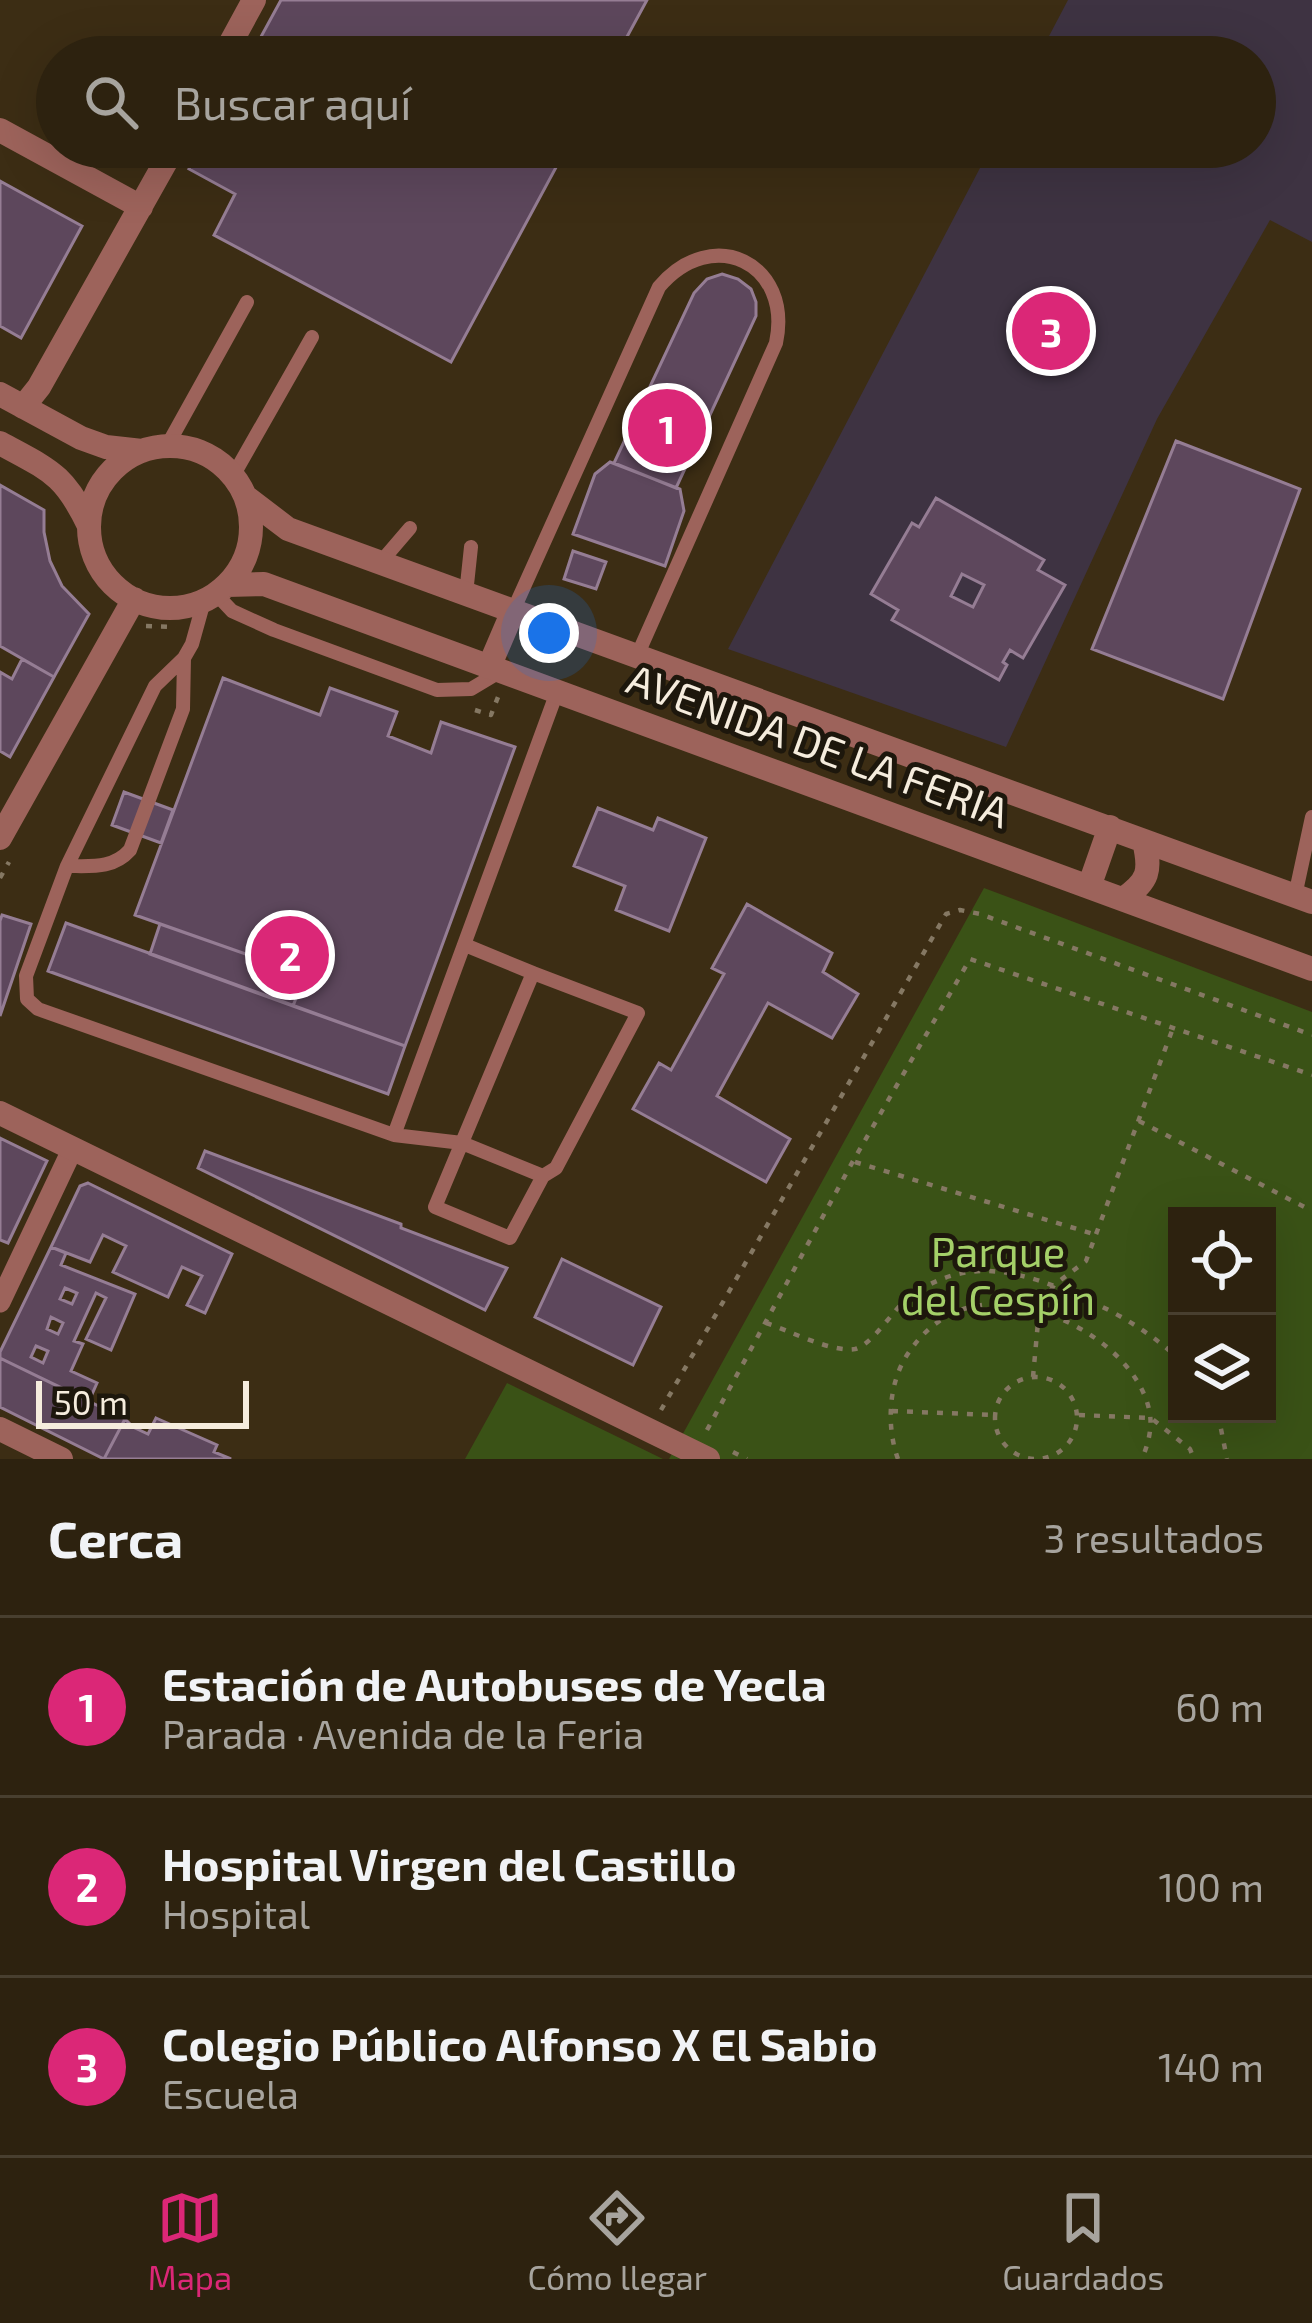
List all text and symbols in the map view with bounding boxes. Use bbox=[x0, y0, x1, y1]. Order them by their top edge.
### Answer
search box bbox=[36, 36, 1276, 168]
icon: search bbox=[78, 69, 144, 135]
text: Buscar aquí bbox=[174, 75, 411, 129]
pin: 3 bbox=[1012, 286, 1090, 376]
pin: 1 bbox=[628, 383, 706, 473]
your location bbox=[519, 603, 579, 663]
street label: AVENIDA DE LA FERIA bbox=[621, 652, 1016, 836]
pin: 2 bbox=[251, 910, 329, 1000]
map controls bbox=[1168, 1207, 1276, 1423]
button: locate bbox=[1168, 1207, 1276, 1315]
park label: Parque del Cespín bbox=[901, 1225, 1095, 1323]
button: layers bbox=[1168, 1315, 1276, 1423]
scale bar bbox=[36, 1375, 249, 1428]
text: 50 m bbox=[54, 1382, 128, 1422]
text: Cerca bbox=[48, 1507, 183, 1568]
text: 3 resultados bbox=[1044, 1514, 1264, 1561]
text: Estación de Autobuses de Yecla bbox=[162, 1656, 827, 1710]
text: 1 bbox=[79, 1683, 95, 1730]
text: 60 m bbox=[1175, 1683, 1264, 1730]
text: Parada · Avenida de la Feria bbox=[162, 1710, 644, 1757]
text: Hospital Virgen del Castillo bbox=[162, 1836, 737, 1890]
text: 2 bbox=[76, 1863, 98, 1910]
text: 100 m bbox=[1159, 1863, 1264, 1910]
text: Hospital bbox=[162, 1890, 310, 1937]
text: Colegio Público Alfonso X El Sabio bbox=[162, 2016, 877, 2070]
text: 3 bbox=[76, 2043, 98, 2090]
text: 140 m bbox=[1158, 2043, 1264, 2090]
text: Escuela bbox=[162, 2070, 299, 2117]
tab: Mapa bbox=[148, 2185, 232, 2297]
tab: Cómo llegar bbox=[527, 2185, 707, 2297]
tab: Guardados bbox=[1002, 2185, 1164, 2297]

